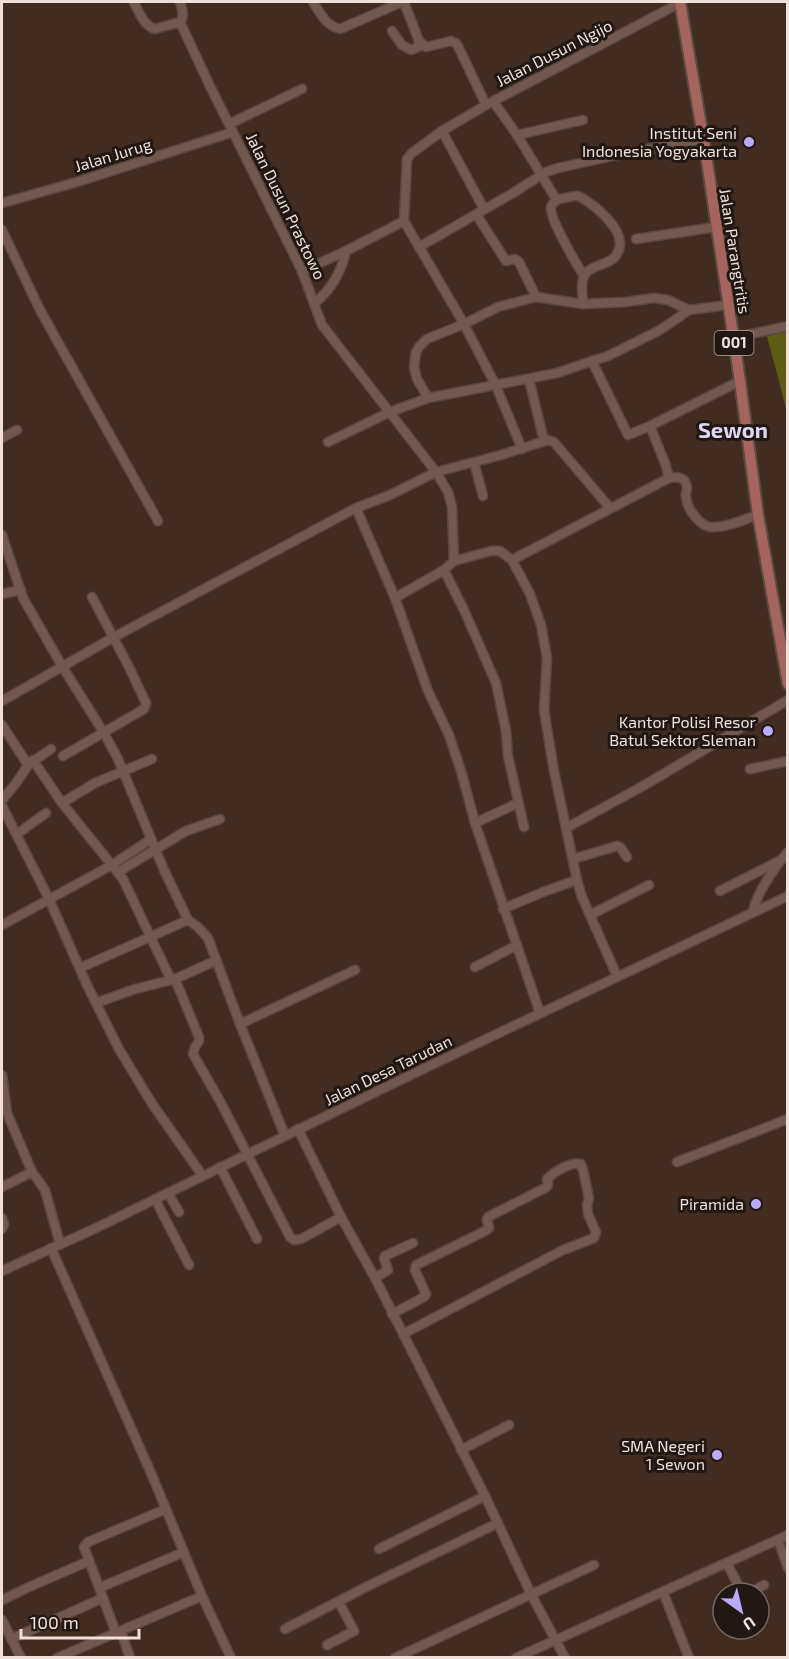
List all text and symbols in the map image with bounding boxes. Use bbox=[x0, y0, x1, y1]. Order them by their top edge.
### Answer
street label: Jalan Dusun Ngijo bbox=[493, 15, 615, 91]
place label: Institut Seni Indonesia Yogyakarta bbox=[582, 123, 737, 160]
street label: Jalan Dusun Prastowo bbox=[243, 129, 330, 282]
street label: Jalan Jurug bbox=[72, 134, 154, 175]
marker: Institut Seni Indonesia Yogyakarta bbox=[742, 135, 756, 149]
street label: Jalan Parangtritis bbox=[716, 187, 755, 315]
road number: 001 bbox=[714, 331, 754, 355]
district label: Sewon bbox=[698, 416, 768, 442]
place label: Kantor Polisi Resor Batul Sektor Sleman bbox=[609, 712, 757, 749]
marker: Kantor Polisi Resor Batul Sektor Sleman bbox=[761, 724, 775, 738]
street label: Jalan Desa Tarudan bbox=[321, 1030, 455, 1109]
place label: Piramida bbox=[679, 1194, 744, 1213]
marker: Piramida bbox=[749, 1197, 763, 1211]
place label: SMA Negeri 1 Sewon bbox=[621, 1436, 705, 1473]
marker: SMA Negeri 1 Sewon bbox=[710, 1448, 724, 1462]
north arrow bbox=[711, 1581, 771, 1641]
scale bar bbox=[21, 1602, 140, 1640]
text: 100 m bbox=[30, 1611, 79, 1633]
text: U bbox=[740, 1613, 760, 1635]

